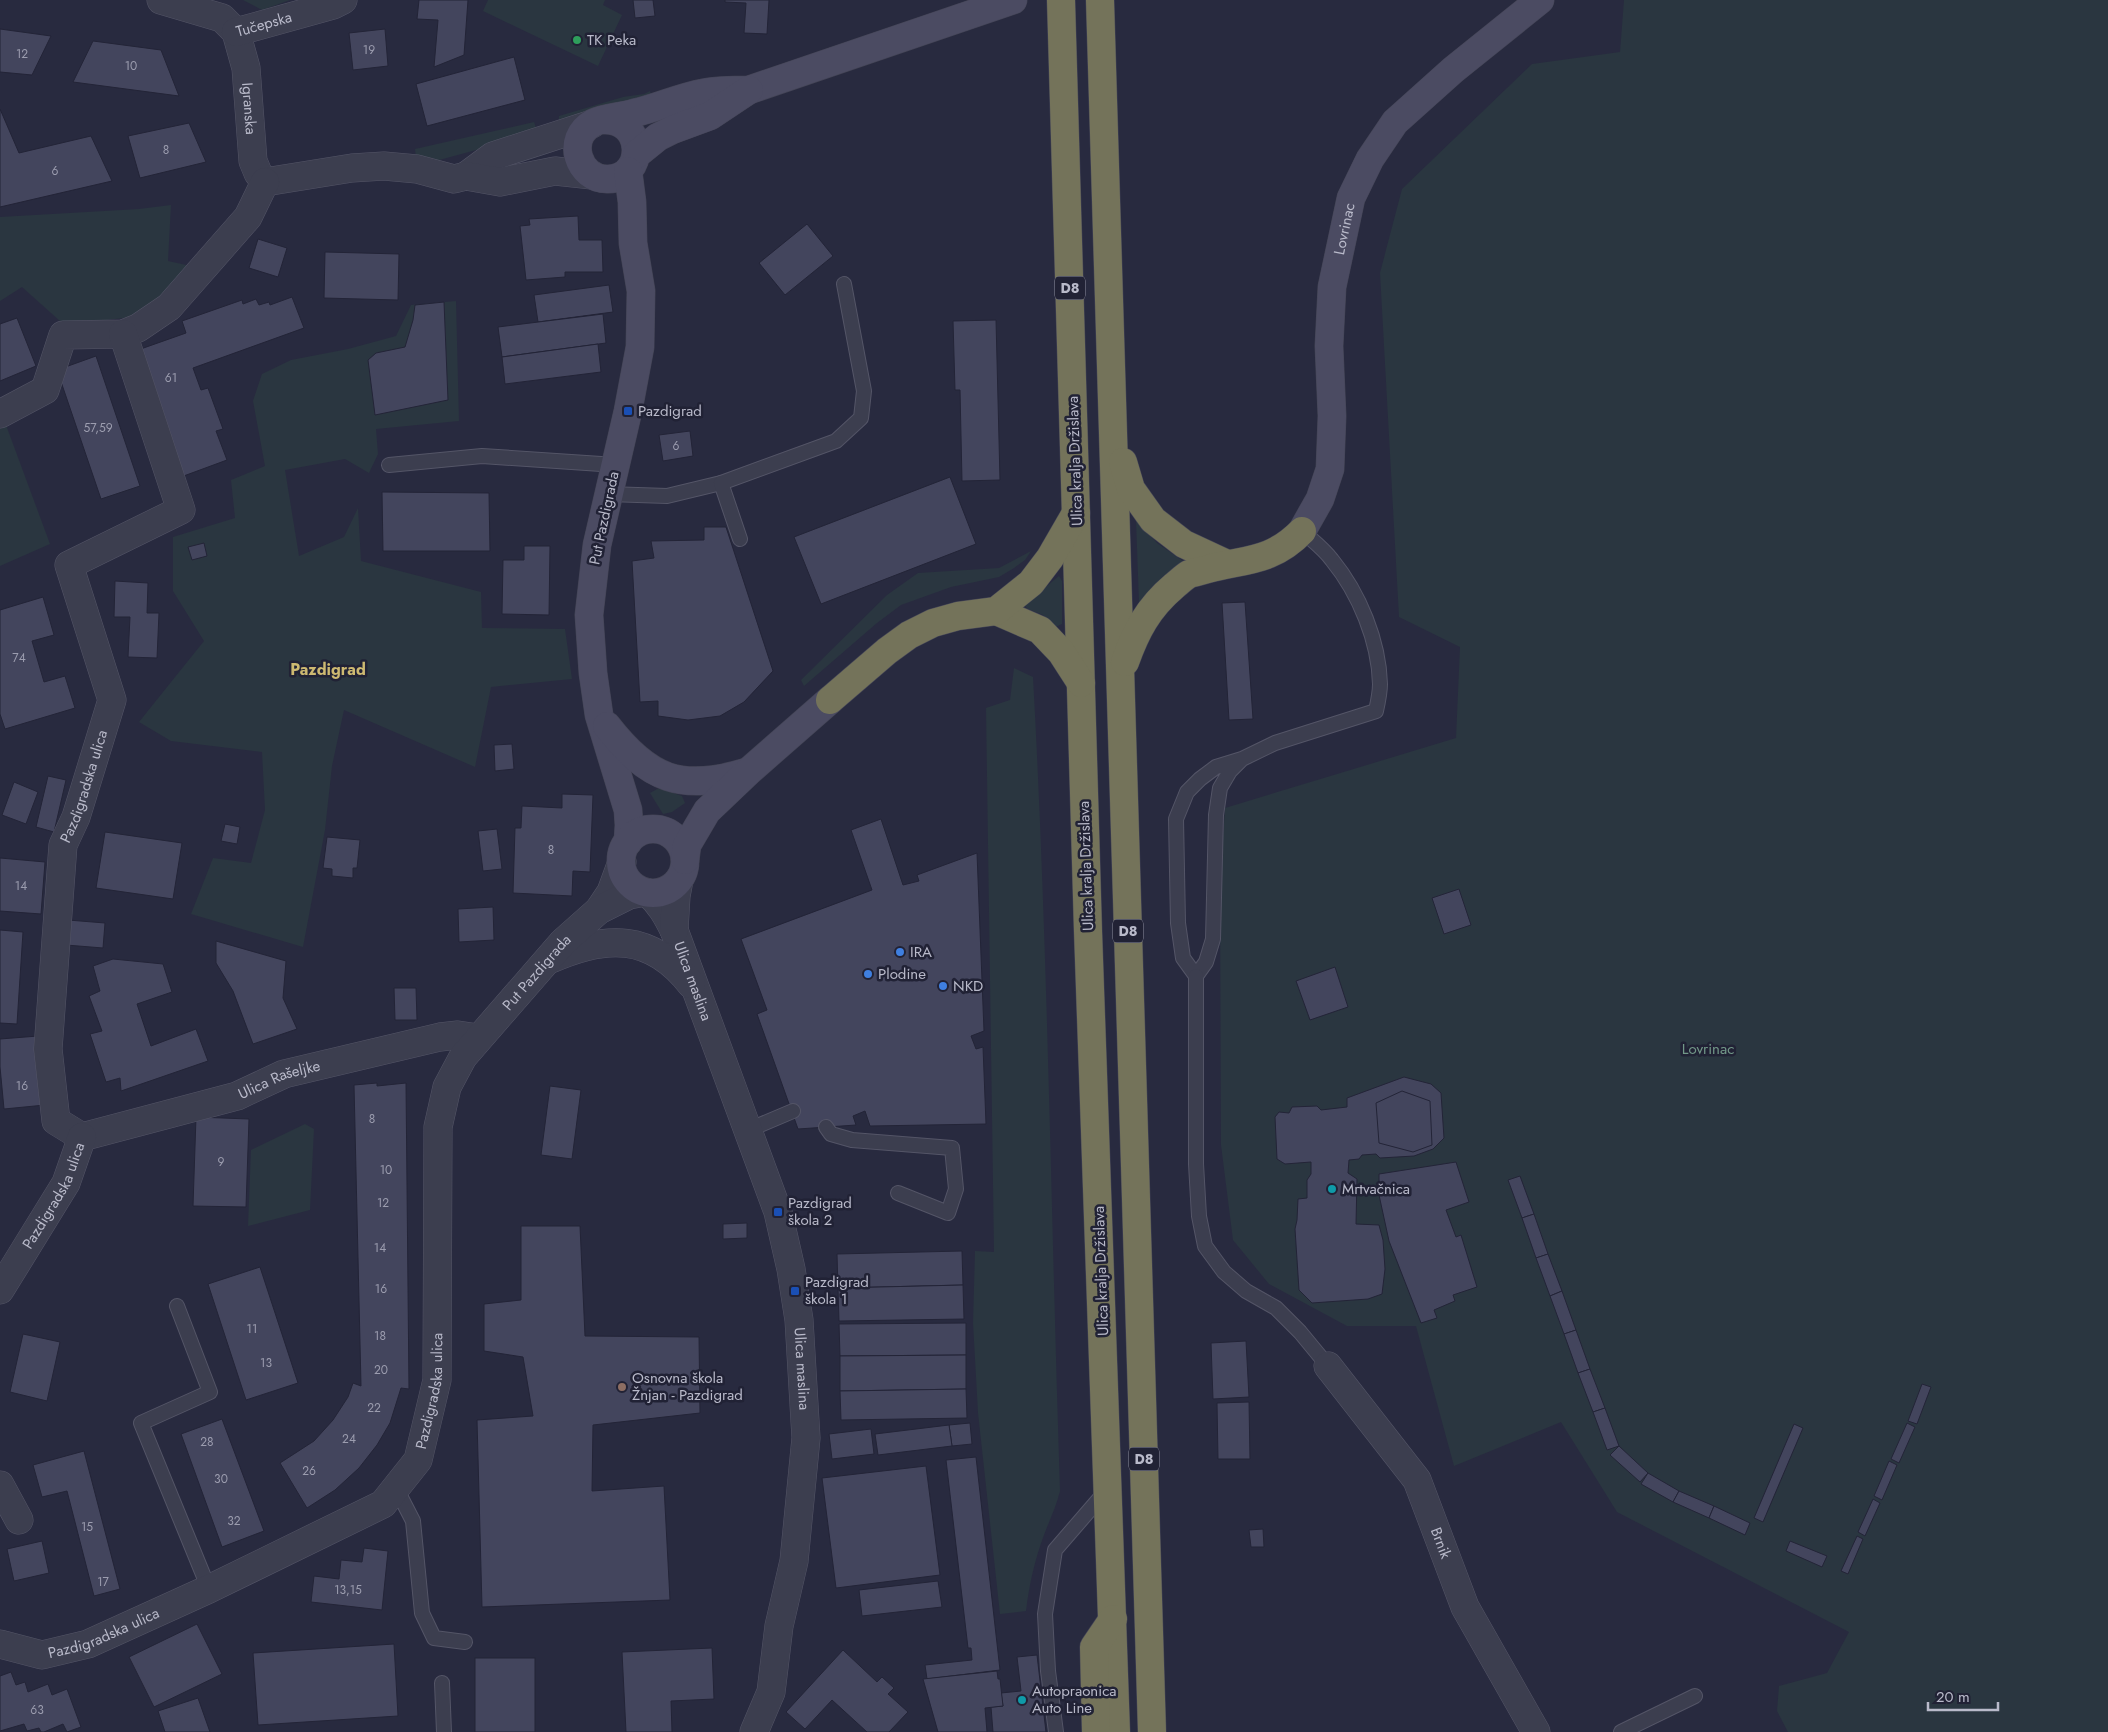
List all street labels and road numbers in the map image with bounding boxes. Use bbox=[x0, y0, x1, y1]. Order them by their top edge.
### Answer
street label: Tučepska bbox=[234, 6, 294, 42]
street label: Igranska bbox=[236, 82, 262, 135]
street label: Lovrinac bbox=[1328, 201, 1361, 257]
road number: D8 bbox=[1055, 276, 1085, 300]
street label: Ulica kralja Držislava bbox=[1062, 396, 1088, 526]
street label: Put Pazdigrada bbox=[583, 469, 625, 567]
street label: Pazdigradska ulica bbox=[55, 727, 113, 846]
street label: Ulica kralja Držislava bbox=[1073, 801, 1099, 931]
road number: D8 bbox=[1113, 919, 1143, 942]
street label: Put Pazdigrada bbox=[497, 929, 576, 1015]
street label: Ulica maslina bbox=[668, 938, 718, 1024]
street label: Ulica Rašeljke bbox=[235, 1055, 323, 1105]
street label: Pazdigradska ulica bbox=[17, 1139, 90, 1253]
street label: Ulica kralja Držislava bbox=[1088, 1206, 1114, 1336]
street label: Ulica maslina bbox=[788, 1327, 815, 1411]
street label: Pazdigradska ulica bbox=[410, 1333, 448, 1451]
road number: D8 bbox=[1129, 1448, 1159, 1470]
street label: Brnik bbox=[1425, 1524, 1457, 1562]
street label: Pazdigradska ulica bbox=[46, 1602, 163, 1664]

